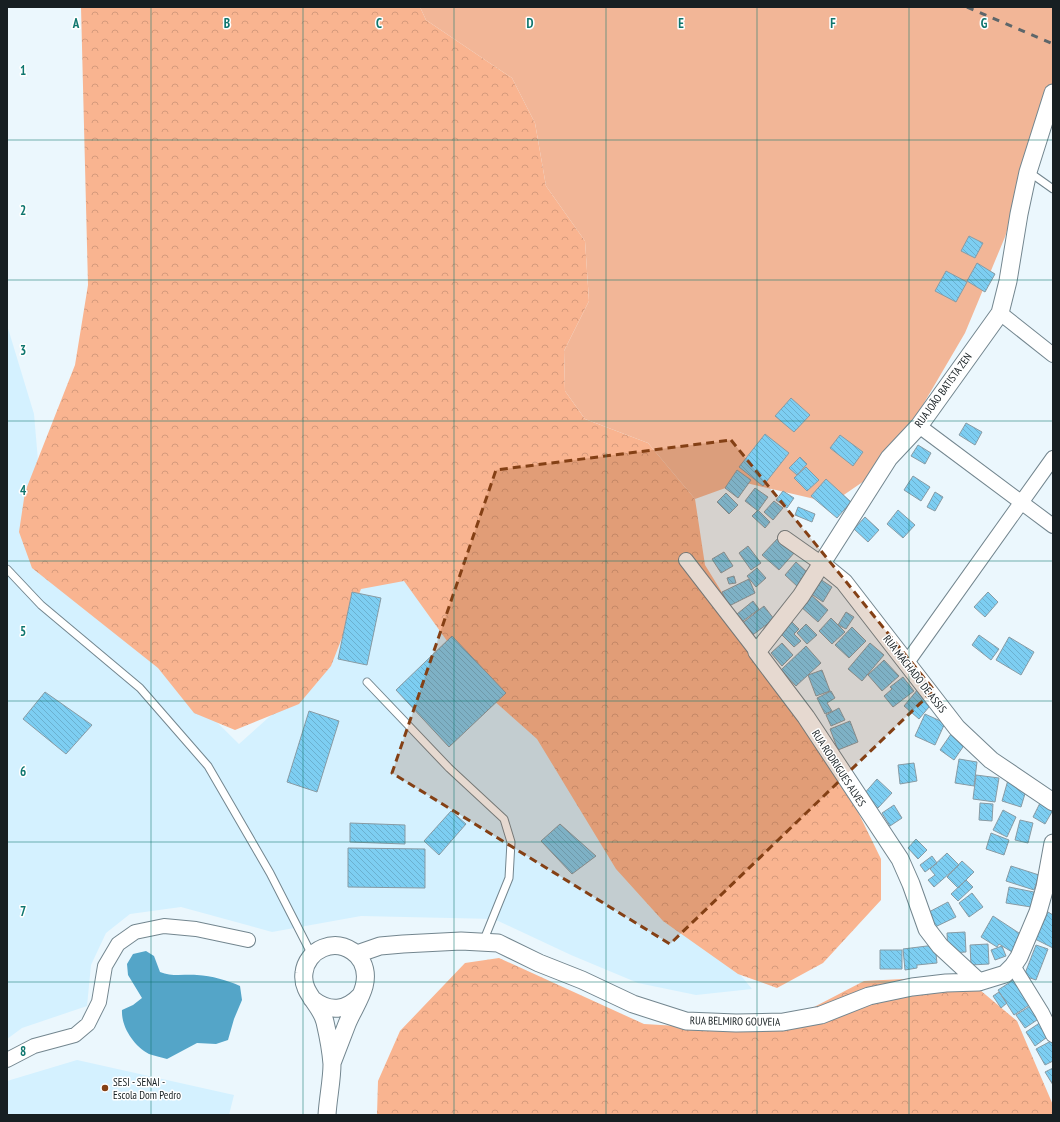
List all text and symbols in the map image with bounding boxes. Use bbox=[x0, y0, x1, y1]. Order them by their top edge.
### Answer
text: A bbox=[72, 15, 80, 32]
text: B bbox=[224, 15, 230, 32]
text: C bbox=[376, 15, 382, 32]
text: D bbox=[527, 15, 534, 32]
text: E bbox=[678, 15, 684, 32]
text: F bbox=[830, 15, 836, 32]
text: G bbox=[981, 15, 988, 32]
text: 1 bbox=[20, 62, 26, 79]
text: 2 bbox=[20, 202, 26, 219]
text: 3 bbox=[20, 342, 26, 359]
street label: RUA JOÃO BATISTA ZEN bbox=[911, 350, 975, 430]
text: 4 bbox=[20, 482, 27, 499]
text: 5 bbox=[20, 623, 26, 640]
street label: RUA MACHADO DE ASSIS bbox=[880, 632, 950, 716]
street label: RUA RODRIGUES ALVES bbox=[809, 727, 869, 809]
text: 6 bbox=[20, 763, 26, 780]
text: 7 bbox=[20, 903, 26, 920]
street label: RUA BELMIRO GOUVEIA bbox=[690, 1013, 781, 1029]
text: 8 bbox=[20, 1043, 26, 1060]
place label: SESI - SENAI - Escola Dom Pedro bbox=[113, 1075, 181, 1102]
marker: SESI - SENAI - Escola Dom Pedro bbox=[100, 1083, 110, 1093]

